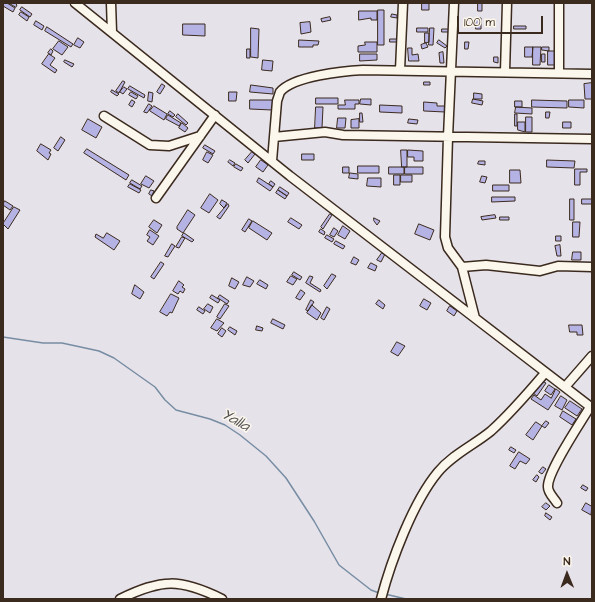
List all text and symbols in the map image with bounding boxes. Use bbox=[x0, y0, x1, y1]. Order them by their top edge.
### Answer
scale bar bbox=[459, 8, 545, 34]
text: 100 m bbox=[464, 14, 495, 31]
water label: Yalla bbox=[217, 405, 253, 437]
north arrow bbox=[547, 554, 587, 594]
text: N bbox=[563, 554, 570, 569]

